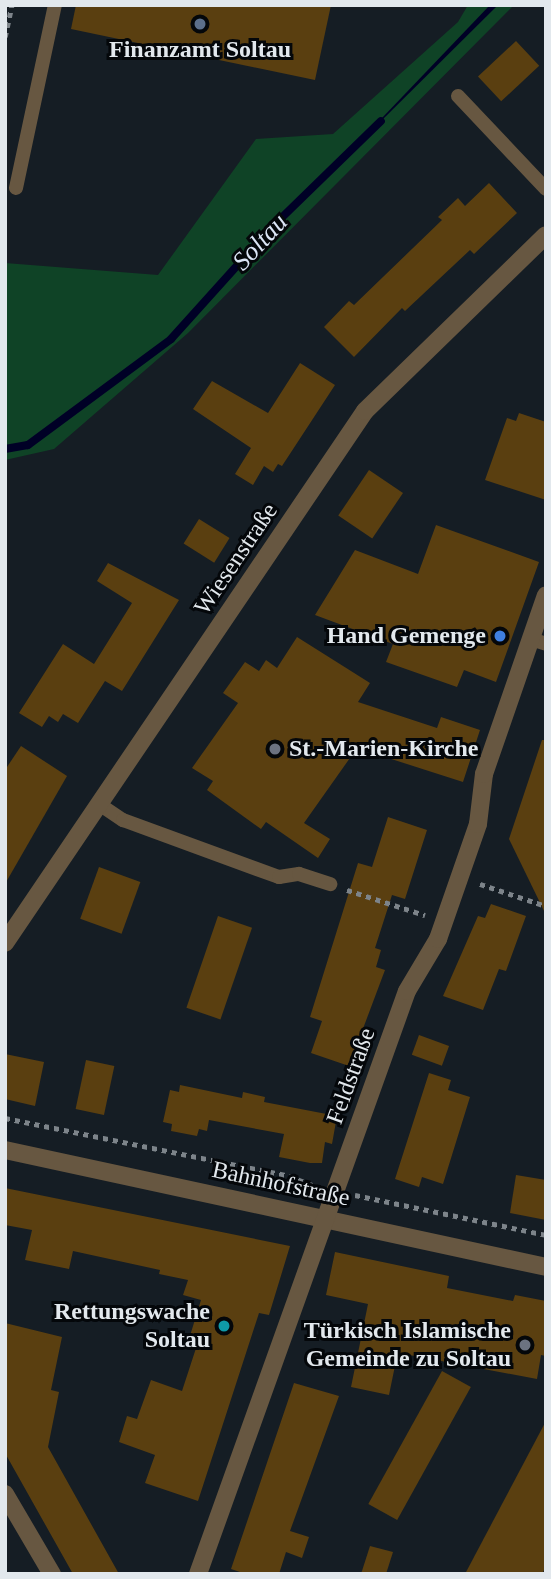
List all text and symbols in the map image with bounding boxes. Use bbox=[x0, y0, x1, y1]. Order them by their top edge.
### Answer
marker: Finanzamt Soltau bbox=[192, 16, 208, 32]
place label: Finanzamt Soltau bbox=[109, 36, 291, 64]
water label: Soltau bbox=[226, 207, 294, 277]
street label: Wiesenstraße bbox=[188, 498, 284, 620]
place label: Hand Gemenge bbox=[327, 622, 486, 650]
marker: Hand Gemenge bbox=[492, 628, 508, 644]
place label: St.-Marien-Kirche bbox=[289, 735, 479, 763]
marker: St.-Marien-Kirche bbox=[267, 741, 283, 757]
street label: Feldstraße bbox=[320, 1024, 382, 1128]
street label: Bahnhofstraße bbox=[210, 1155, 352, 1213]
place label: Rettungswache Soltau bbox=[54, 1298, 210, 1354]
place label: Türkisch Islamische Gemeinde zu Soltau bbox=[304, 1317, 511, 1373]
marker: Rettungswache Soltau bbox=[216, 1318, 232, 1334]
marker: Türkisch Islamische Gemeinde zu Soltau bbox=[517, 1337, 533, 1353]

